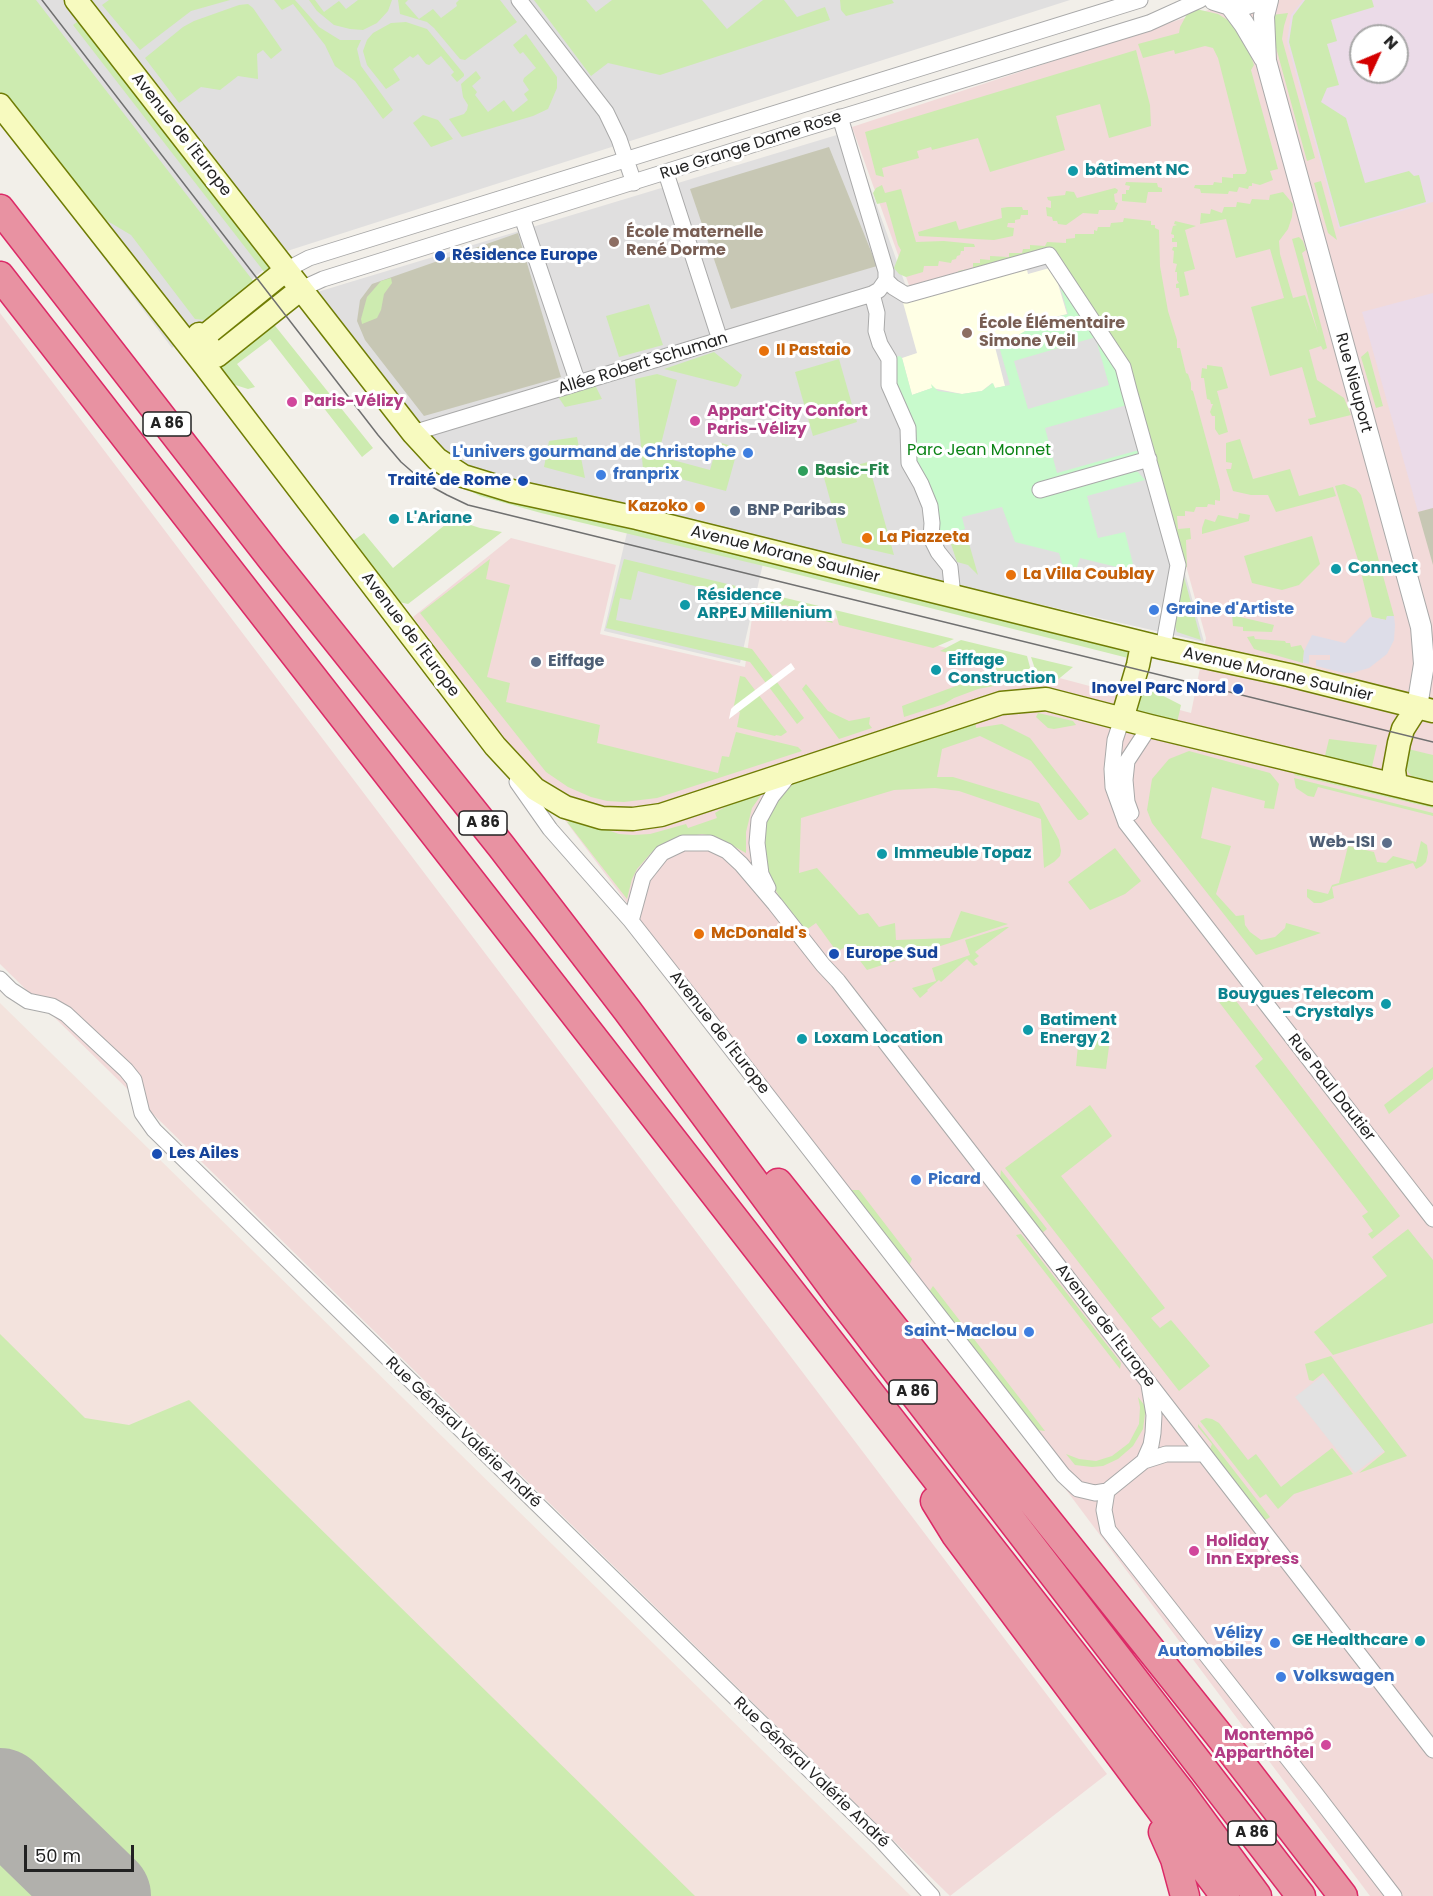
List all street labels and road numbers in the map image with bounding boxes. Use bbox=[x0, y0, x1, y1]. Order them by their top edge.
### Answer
street label: Avenue de l'Europe bbox=[127, 70, 235, 200]
street label: Rue Grange Dame Rose bbox=[658, 108, 844, 184]
street label: Allée Robert Schuman bbox=[556, 329, 730, 399]
street label: Rue Nieuport bbox=[1330, 331, 1376, 435]
road number: A 86 bbox=[143, 412, 191, 436]
street label: Avenue Morane Saulnier bbox=[689, 522, 881, 588]
street label: Avenue de l'Europe bbox=[357, 569, 463, 701]
street label: Avenue Morane Saulnier bbox=[1181, 644, 1375, 706]
road number: A 86 bbox=[459, 811, 507, 835]
street label: Avenue de l'Europe bbox=[665, 968, 773, 1098]
street label: Rue Paul Dautier bbox=[1283, 1031, 1379, 1145]
street label: Avenue de l'Europe bbox=[1051, 1261, 1159, 1391]
street label: Rue Général Valérie André bbox=[381, 1354, 545, 1512]
road number: A 86 bbox=[889, 1380, 937, 1404]
street label: Rue Général Valérie André bbox=[729, 1694, 893, 1852]
road number: A 86 bbox=[1228, 1821, 1276, 1845]

